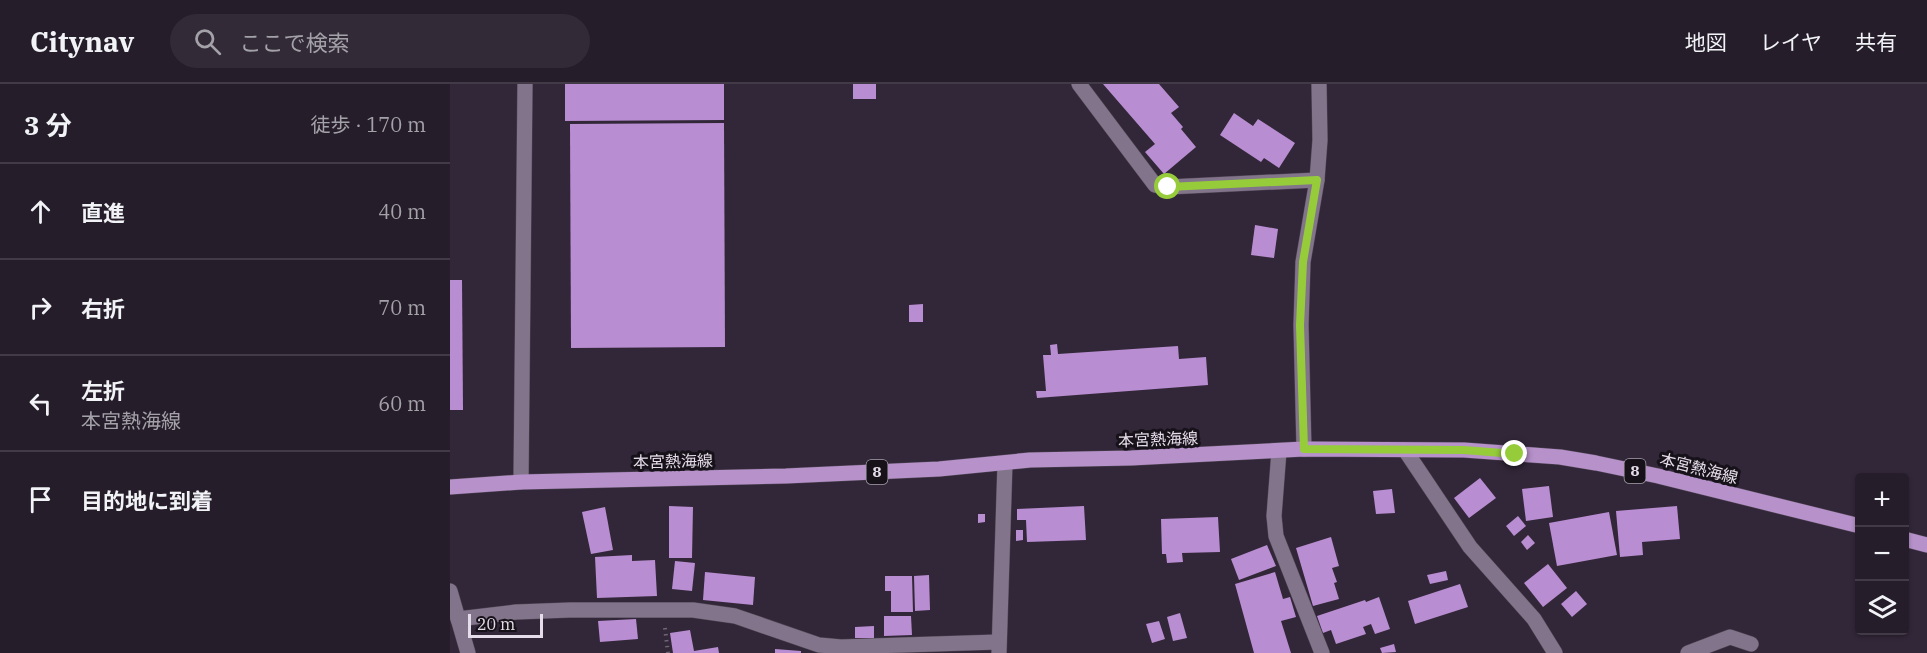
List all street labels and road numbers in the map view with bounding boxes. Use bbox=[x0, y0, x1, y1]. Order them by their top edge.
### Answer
street label: 本宮熱海線 bbox=[1118, 428, 1198, 450]
street label: 本宮熱海線 bbox=[1658, 449, 1740, 487]
street label: 本宮熱海線 bbox=[633, 450, 713, 472]
road number: 8 bbox=[1624, 459, 1646, 483]
road number: 8 bbox=[866, 460, 888, 484]

